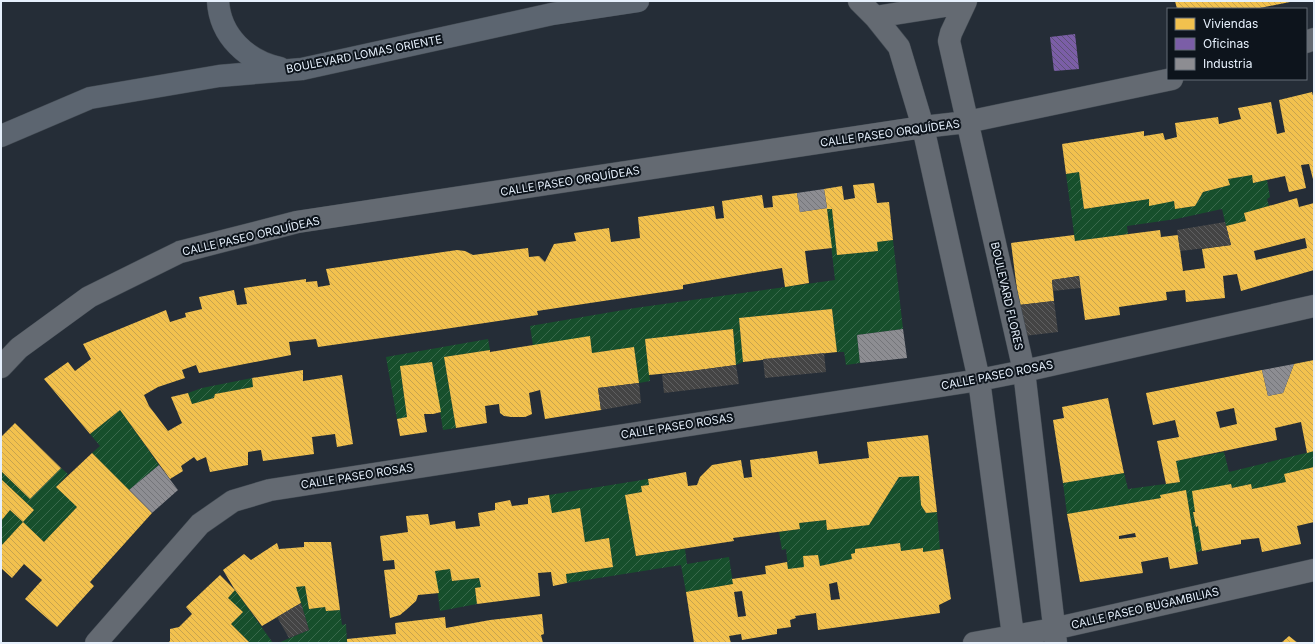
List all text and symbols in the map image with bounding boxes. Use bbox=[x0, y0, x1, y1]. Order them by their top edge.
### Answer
legend bbox=[1167, 8, 1307, 80]
text: Viviendas bbox=[1203, 16, 1258, 31]
street label: BOULEVARD LOMAS ORIENTE bbox=[285, 32, 443, 76]
text: Oficinas bbox=[1203, 36, 1249, 51]
text: Industria bbox=[1203, 56, 1252, 71]
street label: CALLE PASEO ORQUÍDEAS bbox=[819, 116, 961, 150]
street label: CALLE PASEO ORQUÍDEAS bbox=[499, 163, 641, 199]
street label: CALLE PASEO ORQUÍDEAS bbox=[181, 213, 321, 259]
street label: BOULEVARD FLORES bbox=[988, 240, 1026, 352]
street label: CALLE PASEO ROSAS bbox=[940, 357, 1054, 393]
street label: CALLE PASEO ROSAS bbox=[620, 410, 734, 442]
street label: CALLE PASEO ROSAS bbox=[300, 460, 414, 492]
street label: CALLE PASEO BUGAMBILIAS bbox=[1070, 584, 1220, 632]

